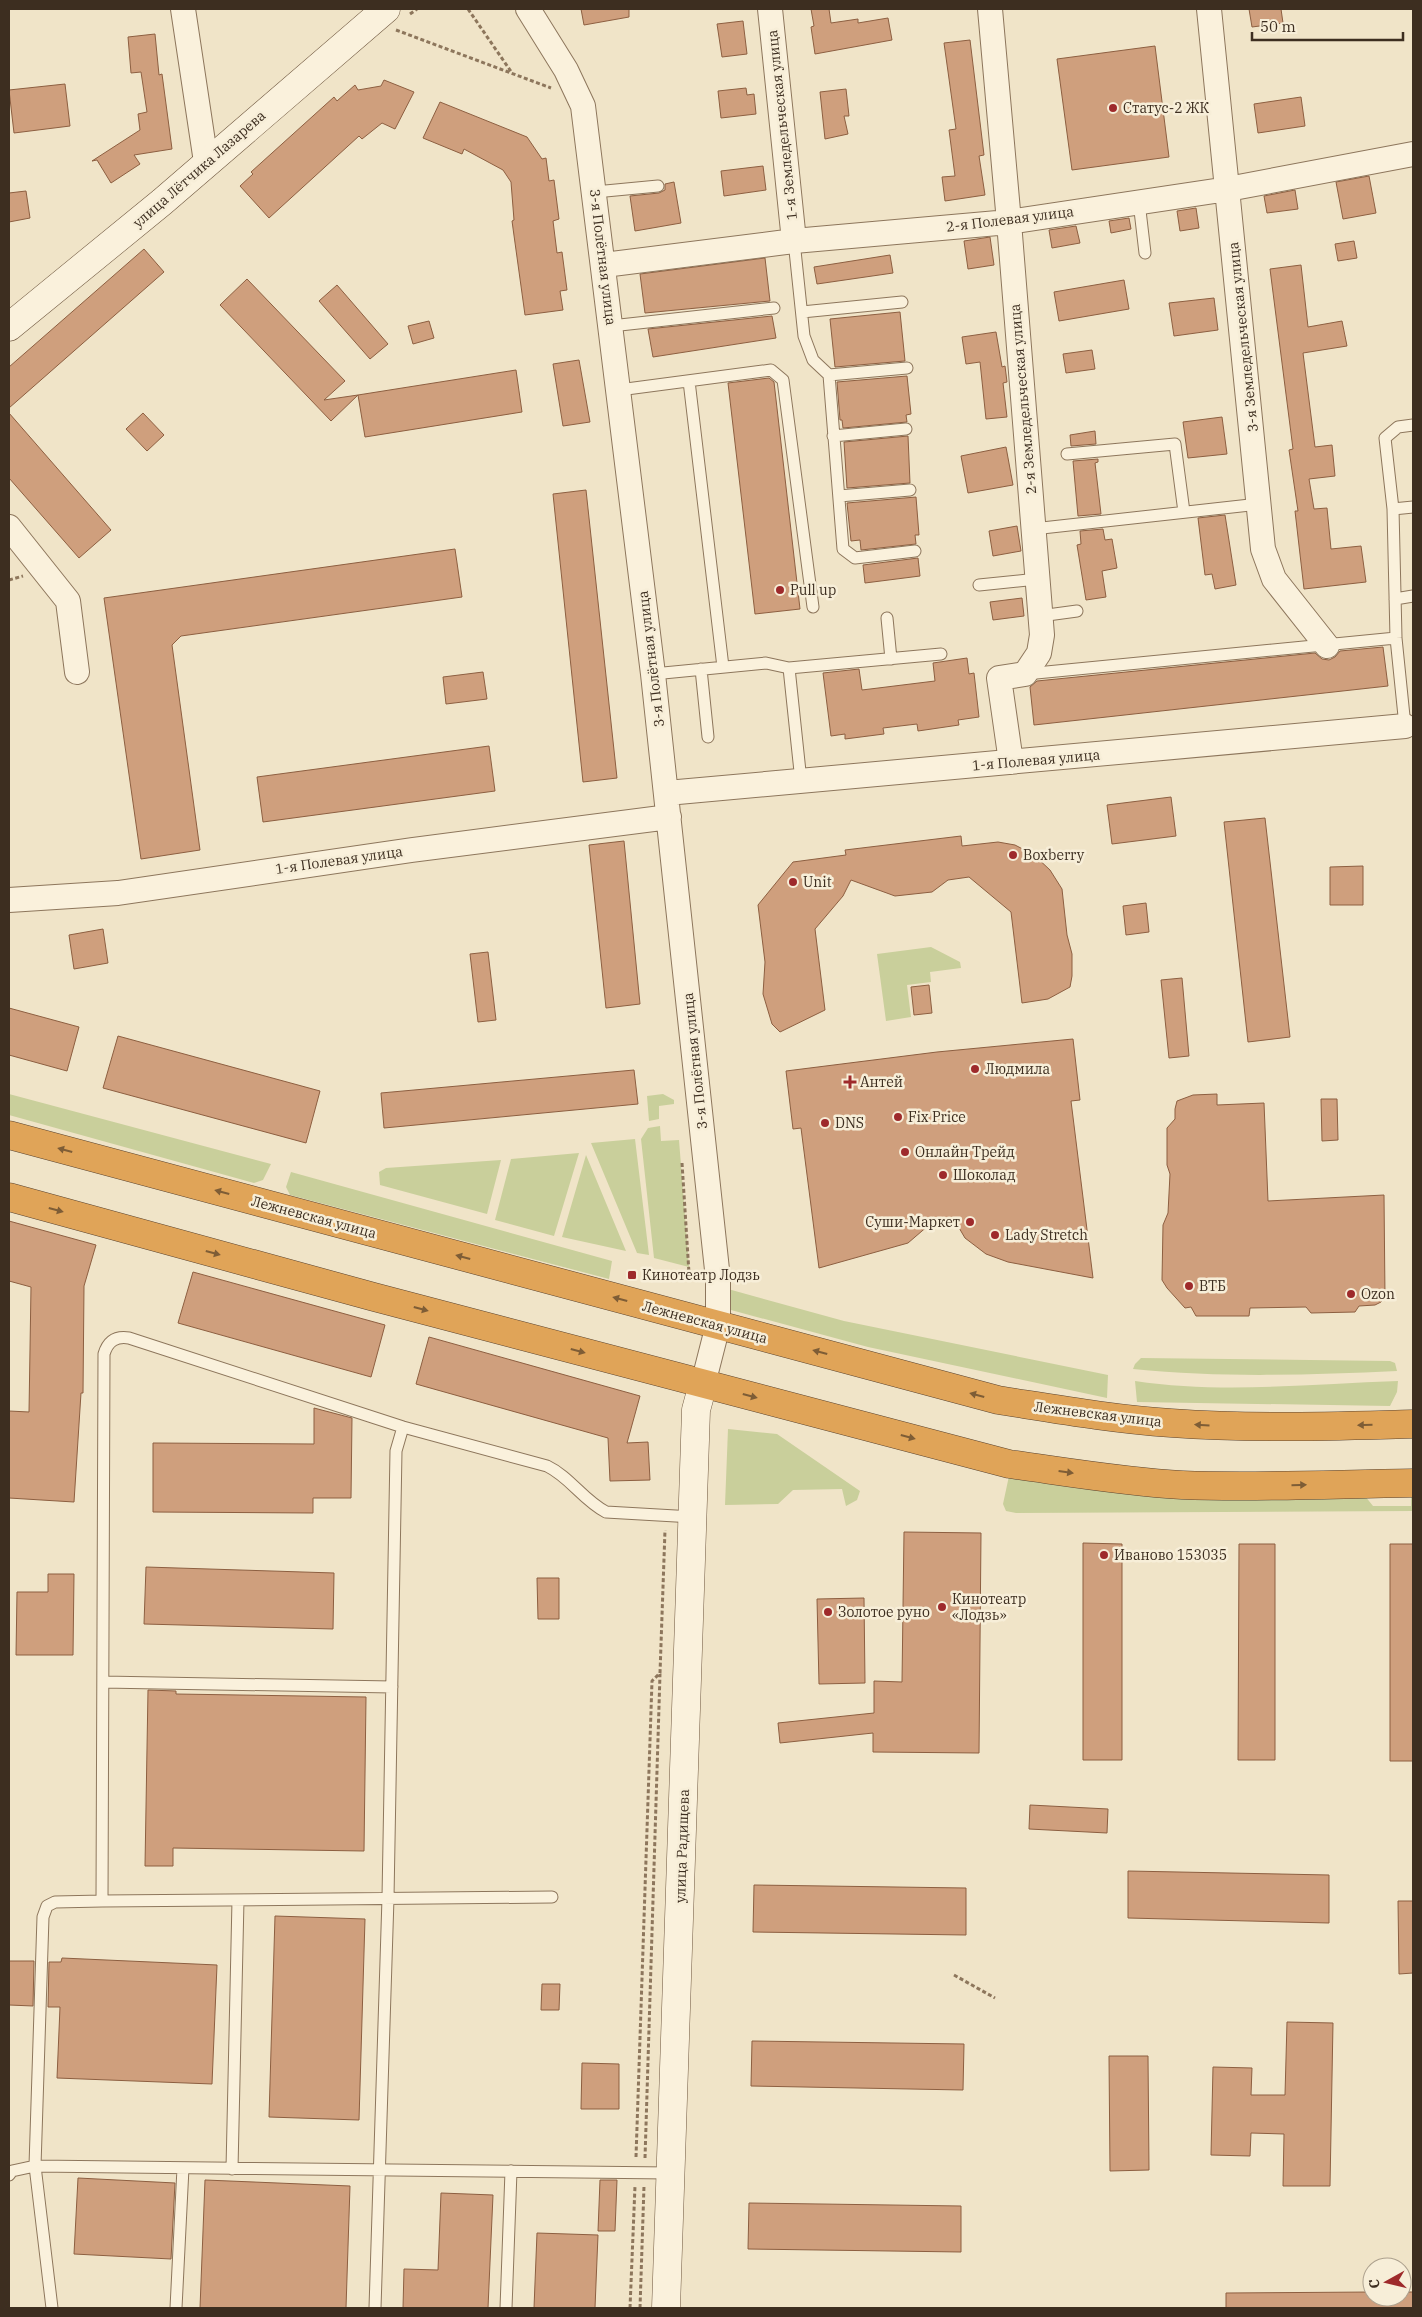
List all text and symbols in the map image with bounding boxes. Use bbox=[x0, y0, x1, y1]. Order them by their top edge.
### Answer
scale bar bbox=[1252, 10, 1403, 42]
text: 50 m bbox=[1260, 17, 1296, 36]
street label: 1-я Земледельческая улица bbox=[763, 29, 801, 221]
place label: Статус-2 ЖК bbox=[1123, 99, 1210, 117]
marker: Статус-2 ЖК bbox=[1107, 102, 1119, 114]
street label: улица Лётчика Лазарева bbox=[129, 106, 269, 232]
street label: 3-я Полётная улица bbox=[586, 188, 620, 327]
street label: 2-я Полевая улица bbox=[945, 202, 1075, 236]
street label: 3-я Земледельческая улица bbox=[1224, 241, 1262, 433]
street label: 2-я Земледельческая улица bbox=[1006, 303, 1040, 495]
place label: Pull up bbox=[790, 581, 836, 599]
marker: Pull up bbox=[774, 584, 786, 596]
street label: 3-я Полётная улица bbox=[634, 589, 668, 728]
street label: 1-я Полевая улица bbox=[971, 745, 1101, 775]
street label: 1-я Полевая улица bbox=[274, 842, 404, 878]
place label: Boxberry bbox=[1023, 846, 1085, 864]
marker: Boxberry bbox=[1007, 849, 1019, 861]
place label: Unit bbox=[803, 873, 832, 891]
marker: Unit bbox=[787, 876, 799, 888]
street label: 3-я Полётная улица bbox=[679, 991, 711, 1130]
place label: Людмила bbox=[985, 1060, 1051, 1078]
marker: Людмила bbox=[969, 1063, 981, 1075]
place label: Антей bbox=[860, 1073, 903, 1091]
marker: Антей bbox=[844, 1076, 856, 1088]
place label: Fix Price bbox=[908, 1108, 966, 1126]
marker: Fix Price bbox=[892, 1111, 904, 1123]
place label: DNS bbox=[835, 1114, 864, 1132]
marker: DNS bbox=[819, 1117, 831, 1129]
place label: Онлайн Трейд bbox=[915, 1143, 1015, 1161]
one-way arrow bbox=[57, 1146, 73, 1154]
marker: Онлайн Трейд bbox=[899, 1146, 911, 1158]
place label: Шоколад bbox=[953, 1166, 1016, 1184]
marker: Шоколад bbox=[937, 1169, 949, 1181]
one-way arrow bbox=[214, 1188, 229, 1196]
street label: Лежневская улица bbox=[250, 1192, 379, 1242]
one-way arrow bbox=[48, 1206, 63, 1214]
place label: Суши-Маркет bbox=[865, 1213, 960, 1231]
marker: Суши-Маркет bbox=[964, 1216, 976, 1228]
place label: Lady Stretch bbox=[1005, 1226, 1088, 1244]
marker: Lady Stretch bbox=[989, 1229, 1001, 1241]
one-way arrow bbox=[205, 1249, 220, 1257]
one-way arrow bbox=[456, 1253, 471, 1261]
place label: Кинотеатр Лодзь bbox=[642, 1266, 760, 1284]
marker: Кинотеатр Лодзь bbox=[626, 1269, 638, 1281]
place label: ВТБ bbox=[1199, 1277, 1226, 1295]
marker: ВТБ bbox=[1183, 1280, 1195, 1292]
place label: Ozon bbox=[1361, 1285, 1395, 1303]
marker: Ozon bbox=[1345, 1288, 1357, 1300]
one-way arrow bbox=[613, 1295, 628, 1303]
street label: Лежневская улица bbox=[641, 1297, 770, 1347]
one-way arrow bbox=[413, 1306, 428, 1314]
one-way arrow bbox=[570, 1347, 585, 1355]
one-way arrow bbox=[812, 1348, 827, 1356]
one-way arrow bbox=[969, 1390, 984, 1398]
one-way arrow bbox=[743, 1392, 758, 1400]
street label: Лежневская улица bbox=[1033, 1397, 1163, 1431]
one-way arrow bbox=[1194, 1420, 1210, 1428]
one-way arrow bbox=[1356, 1422, 1372, 1430]
one-way arrow bbox=[900, 1433, 915, 1441]
one-way arrow bbox=[1058, 1468, 1074, 1476]
one-way arrow bbox=[1292, 1481, 1308, 1489]
place label: Иваново 153035 bbox=[1114, 1546, 1227, 1564]
marker: Иваново 153035 bbox=[1098, 1549, 1110, 1561]
place label: Кинотеатр «Лодзь» bbox=[952, 1590, 1026, 1624]
marker: Кинотеатр «Лодзь» bbox=[936, 1601, 948, 1613]
place label: Золотое руно bbox=[838, 1603, 930, 1621]
marker: Золотое руно bbox=[822, 1606, 834, 1618]
street label: улица Радищева bbox=[671, 1788, 693, 1903]
north arrow bbox=[1362, 2257, 1412, 2307]
text: С bbox=[1365, 2278, 1384, 2290]

